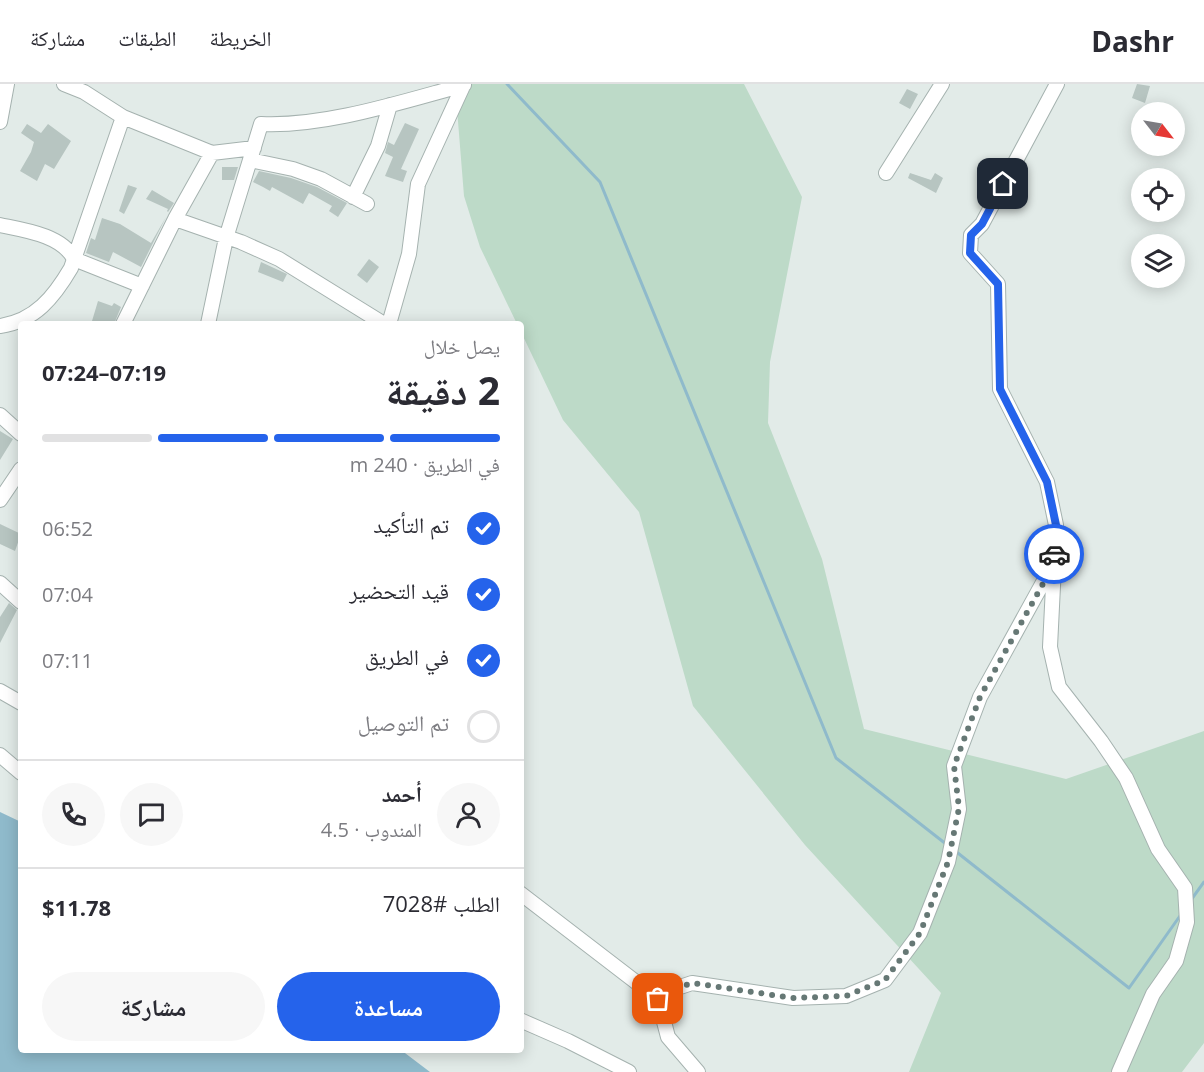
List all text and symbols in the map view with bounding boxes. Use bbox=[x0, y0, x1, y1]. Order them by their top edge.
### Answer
text: Dashr bbox=[1091, 22, 1174, 60]
text: مشاركة bbox=[30, 24, 85, 52]
text: الطبقات bbox=[118, 24, 177, 52]
text: الخريطة bbox=[210, 24, 271, 52]
north arrow bbox=[1131, 102, 1185, 156]
map controls bbox=[1131, 102, 1185, 288]
pin bbox=[977, 158, 1028, 209]
icon: home bbox=[986, 167, 1019, 200]
button: locate bbox=[1131, 168, 1185, 222]
button: layers bbox=[1131, 234, 1185, 288]
text: يصل خلال bbox=[424, 333, 500, 360]
text: 07:19–07:24 bbox=[42, 357, 166, 387]
text: 2 دقيقة bbox=[386, 363, 500, 416]
text: في الطريق · 240 m bbox=[350, 451, 500, 478]
text: تم التأكيد bbox=[373, 509, 449, 539]
icon: check bbox=[467, 512, 500, 545]
text: 06:52 bbox=[42, 515, 93, 542]
courier bbox=[1024, 524, 1084, 584]
icon: car bbox=[1038, 538, 1071, 571]
text: قيد التحضير bbox=[349, 575, 449, 605]
icon: check bbox=[467, 578, 500, 611]
text: 07:04 bbox=[42, 581, 93, 608]
text: في الطريق bbox=[365, 641, 449, 671]
icon: check bbox=[467, 644, 500, 677]
text: 07:11 bbox=[42, 647, 93, 674]
text: تم التوصيل bbox=[358, 707, 449, 737]
text: أحمد bbox=[382, 778, 422, 808]
button: phone bbox=[42, 783, 105, 846]
button: chat bbox=[120, 783, 183, 846]
button: person bbox=[437, 783, 500, 846]
text: المندوب · 4.5 bbox=[321, 816, 422, 843]
text: الطلب #7028 bbox=[383, 888, 500, 918]
text: $11.78 bbox=[42, 892, 111, 922]
button: مشاركة bbox=[42, 972, 265, 1041]
button: مساعدة bbox=[277, 972, 500, 1041]
pin bbox=[632, 973, 683, 1024]
icon: bag bbox=[641, 982, 674, 1015]

